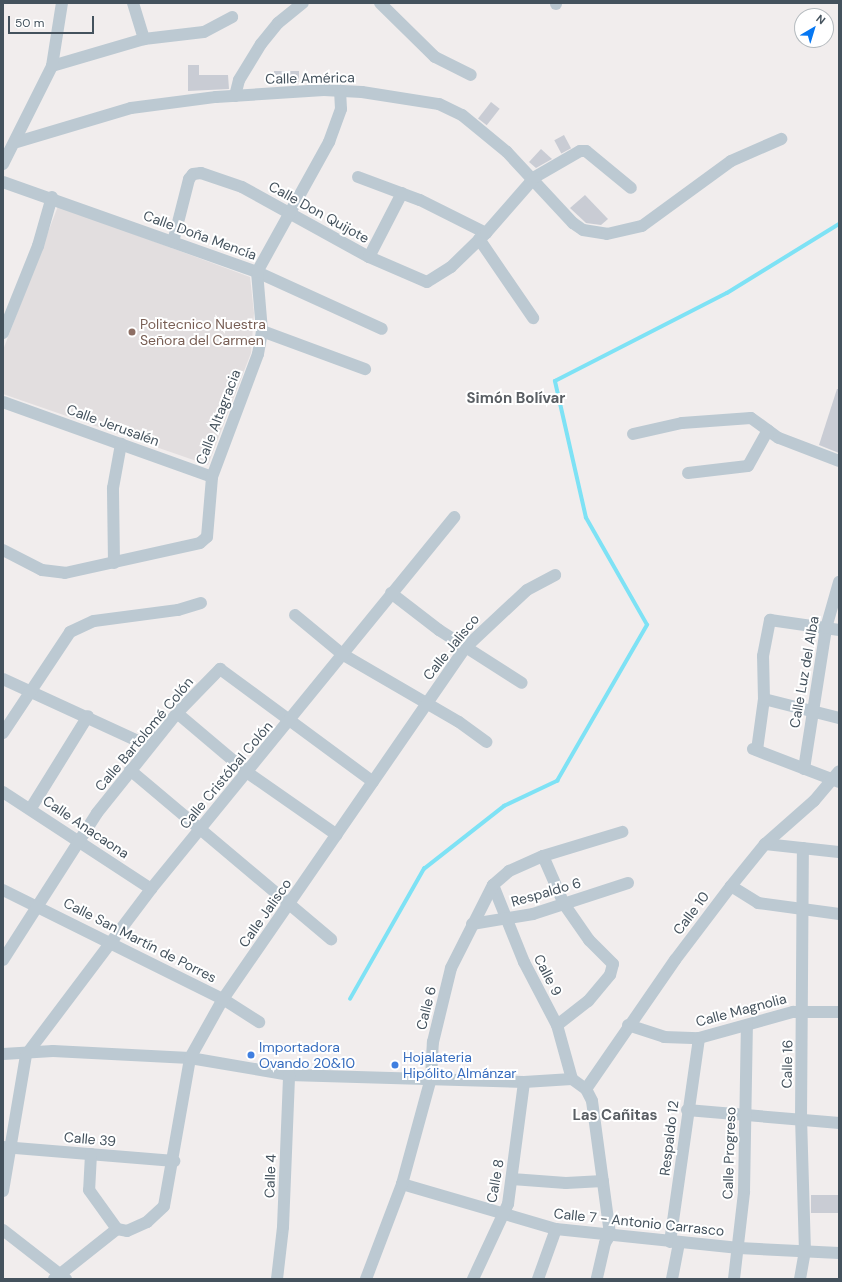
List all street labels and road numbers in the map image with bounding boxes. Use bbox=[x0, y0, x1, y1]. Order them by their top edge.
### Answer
street label: Calle América bbox=[265, 69, 355, 87]
street label: Calle Don Quijote bbox=[266, 177, 372, 247]
street label: Calle Doña Mencía bbox=[141, 207, 259, 263]
street label: Calle Altagracia bbox=[192, 367, 244, 467]
street label: Calle Jerusalén bbox=[64, 400, 162, 450]
street label: Calle Jalisco bbox=[419, 611, 483, 683]
street label: Calle Luz del Alba bbox=[786, 615, 822, 729]
street label: Calle Bartolomé Colón bbox=[91, 674, 197, 794]
street label: Calle Cristóbal Colón bbox=[176, 718, 276, 832]
street label: Calle Anacaona bbox=[40, 792, 132, 862]
street label: Respaldo 6 bbox=[509, 874, 583, 910]
street label: Calle Jalisco bbox=[235, 875, 295, 951]
street label: Calle 10 bbox=[669, 888, 713, 938]
street label: Calle San Martín de Porres bbox=[61, 894, 219, 986]
street label: Calle 9 bbox=[530, 951, 566, 999]
street label: Calle 6 bbox=[412, 984, 440, 1032]
street label: Calle Magnolia bbox=[694, 990, 788, 1030]
street label: Calle 16 bbox=[778, 1039, 796, 1089]
street label: Respaldo 12 bbox=[656, 1099, 682, 1177]
street label: Calle Progreso bbox=[719, 1106, 739, 1200]
street label: Calle 39 bbox=[63, 1128, 117, 1150]
street label: Calle 4 bbox=[261, 1154, 279, 1198]
street label: Calle 8 bbox=[483, 1158, 507, 1204]
street label: Calle 7 - Antonio Carrasco bbox=[553, 1205, 725, 1239]

